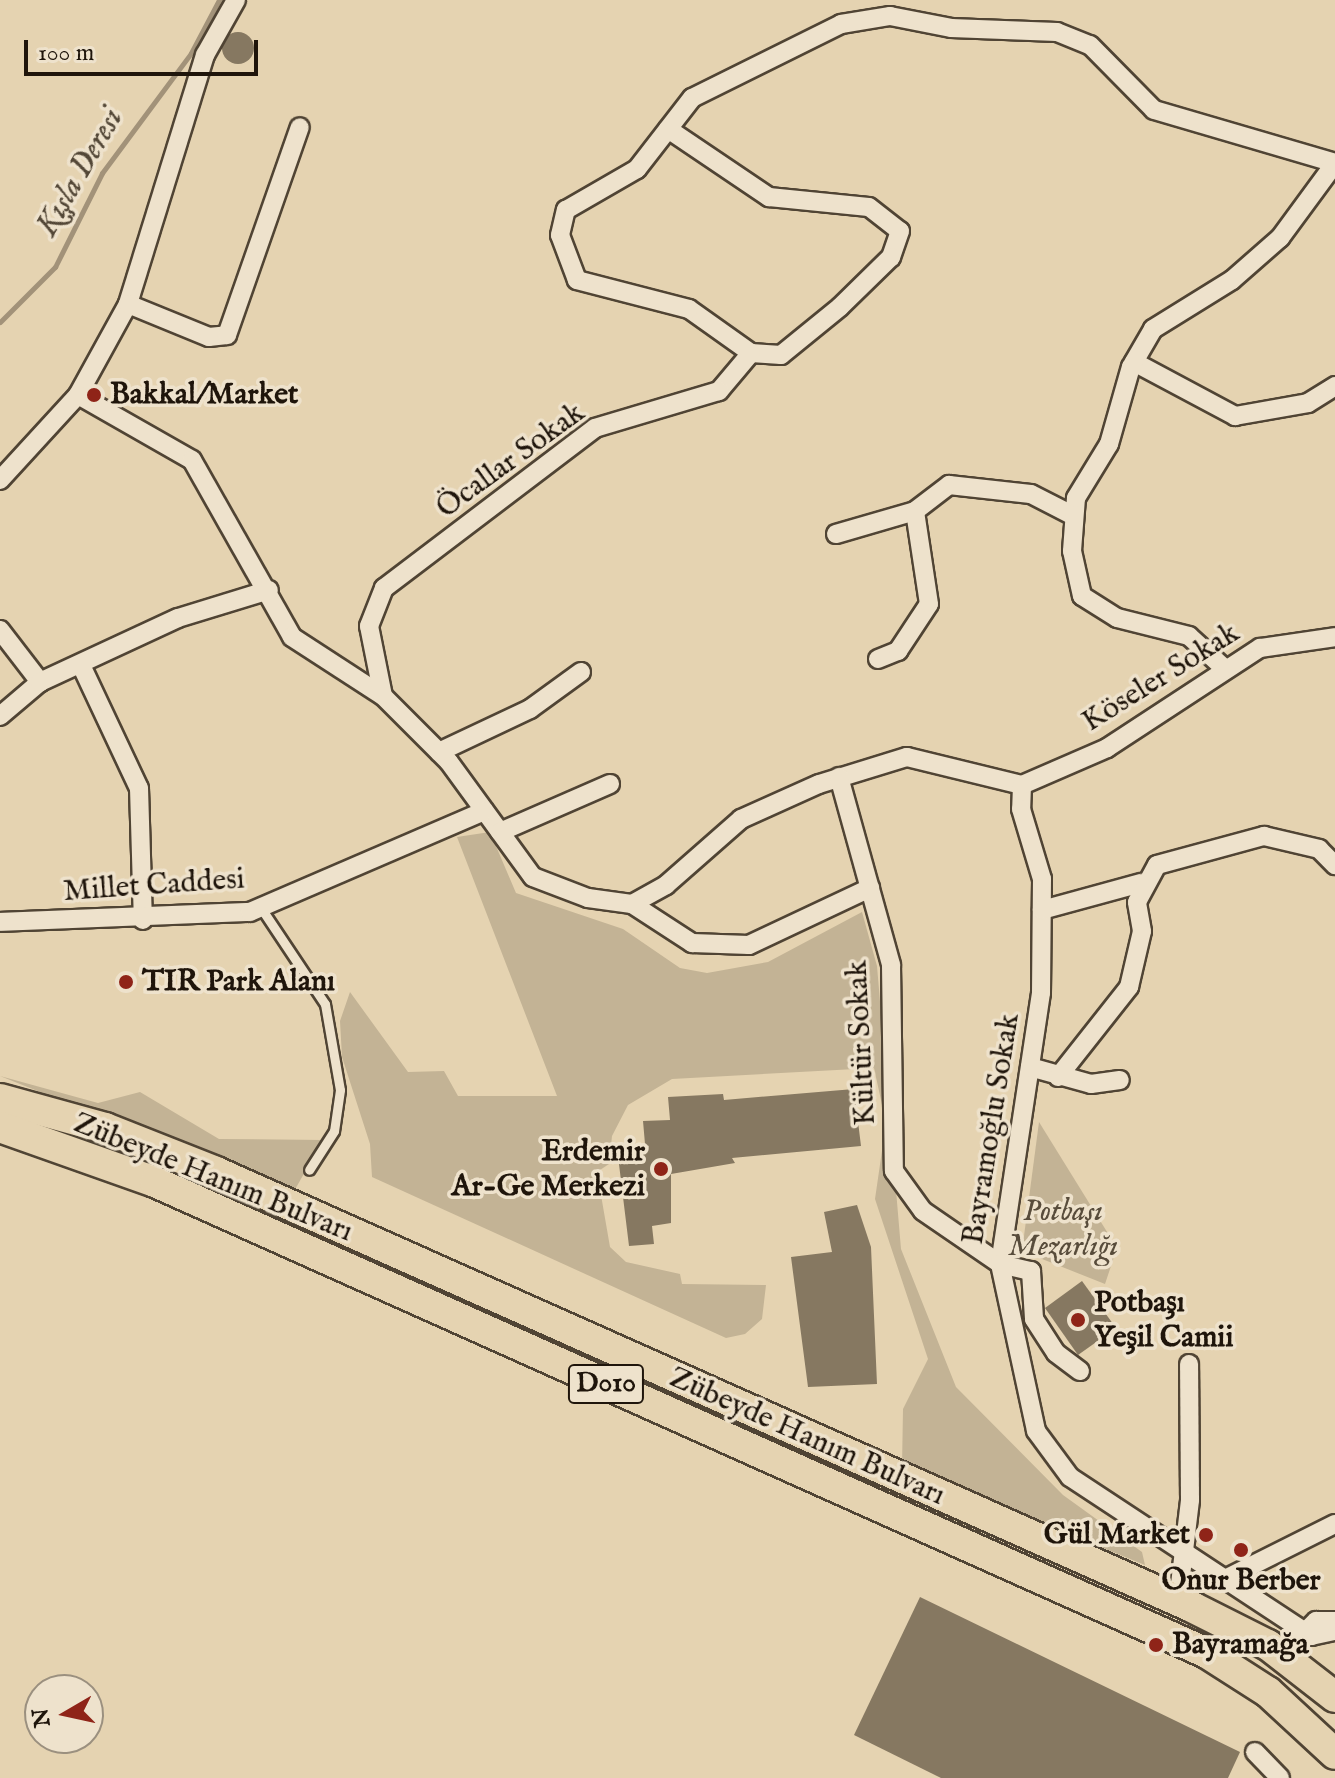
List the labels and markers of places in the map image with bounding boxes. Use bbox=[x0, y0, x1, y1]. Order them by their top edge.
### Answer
place label: Bakkal/Market bbox=[110, 377, 298, 413]
marker: Bakkal/Market bbox=[85, 386, 103, 404]
place label: TIR Park Alanı bbox=[142, 964, 335, 1000]
marker: TIR Park Alanı bbox=[117, 973, 135, 991]
place label: Erdemir Ar-Ge Merkezi bbox=[451, 1134, 645, 1204]
marker: Erdemir Ar-Ge Merkezi bbox=[652, 1160, 670, 1178]
place label: Potbaşı Yeşil Camii bbox=[1094, 1285, 1233, 1356]
marker: Potbaşı Yeşil Camii bbox=[1069, 1311, 1087, 1329]
place label: Gül Market bbox=[1044, 1517, 1190, 1553]
marker: Gül Market bbox=[1197, 1526, 1215, 1544]
marker: Onur Berber bbox=[1232, 1541, 1250, 1559]
place label: Onur Berber bbox=[1161, 1563, 1321, 1599]
place label: Bayramağa bbox=[1172, 1627, 1309, 1663]
marker: Bayramağa bbox=[1147, 1636, 1165, 1654]

